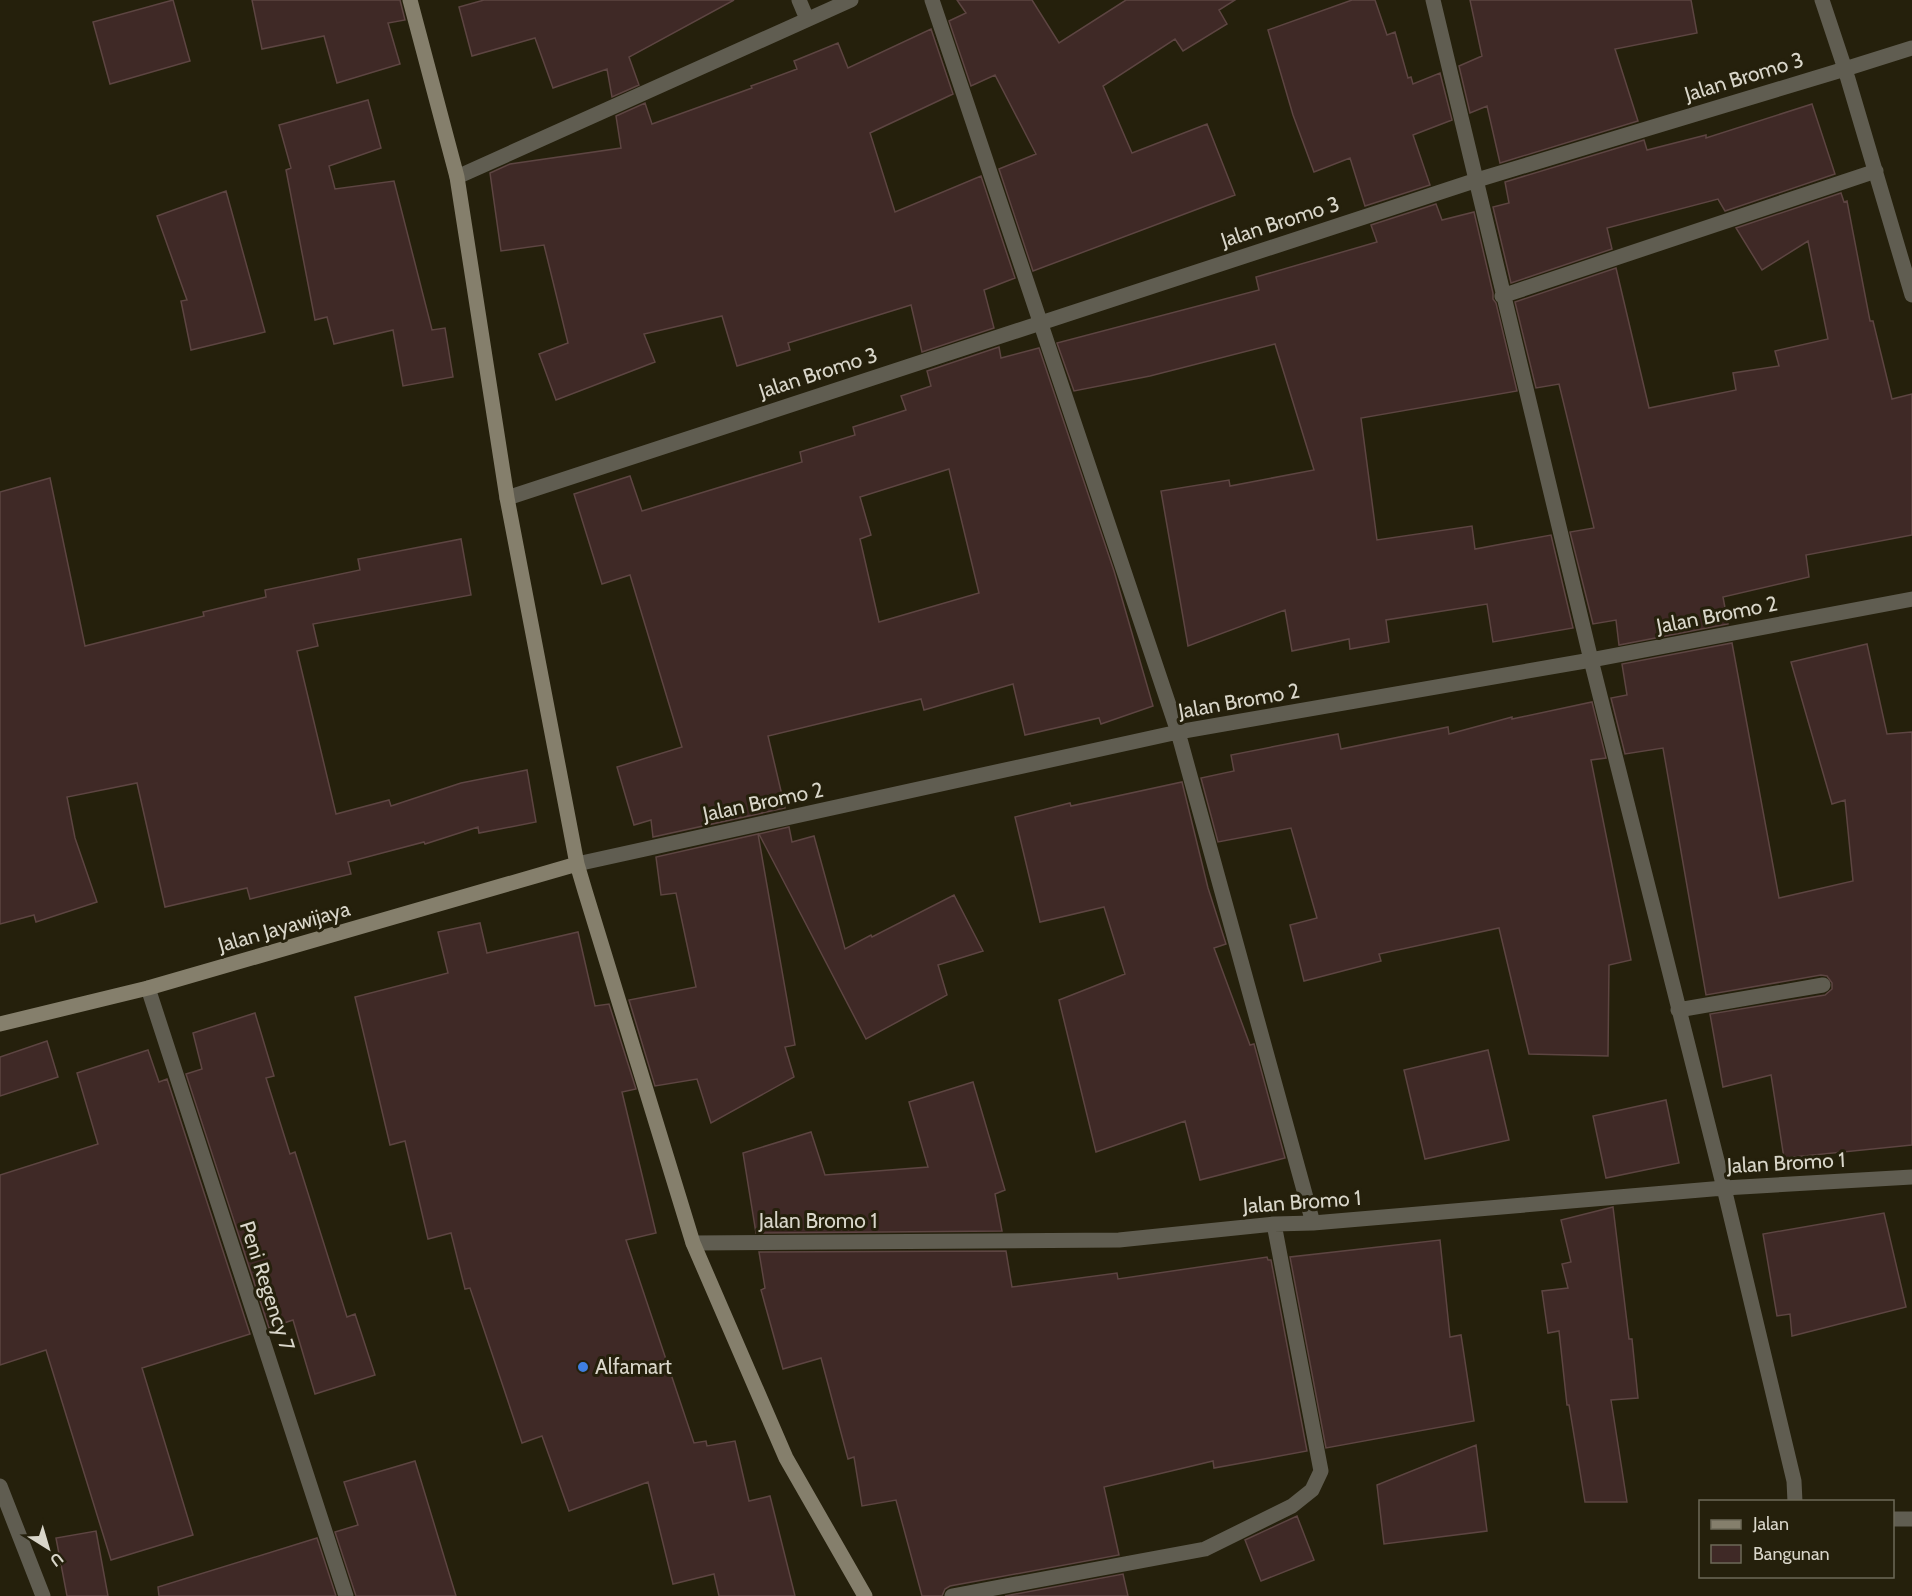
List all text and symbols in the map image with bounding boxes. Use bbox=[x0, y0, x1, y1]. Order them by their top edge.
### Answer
street label: Jalan Bromo 3 bbox=[1680, 47, 1806, 107]
street label: Jalan Bromo 3 bbox=[1216, 191, 1342, 253]
street label: Jalan Bromo 3 bbox=[754, 342, 880, 404]
street label: Jalan Bromo 2 bbox=[1653, 591, 1780, 639]
street label: Jalan Bromo 2 bbox=[1175, 678, 1302, 724]
street label: Jalan Bromo 2 bbox=[699, 777, 826, 827]
street label: Jalan Jayawijaya bbox=[214, 896, 353, 959]
street label: Jalan Bromo 1 bbox=[1725, 1147, 1846, 1178]
street label: Jalan Bromo 1 bbox=[1241, 1185, 1362, 1218]
street label: Jalan Bromo 1 bbox=[758, 1208, 877, 1233]
street label: Peni Regency 7 bbox=[235, 1218, 300, 1354]
place label: Alfamart bbox=[595, 1354, 672, 1379]
marker: Alfamart bbox=[576, 1360, 590, 1374]
legend bbox=[1699, 1500, 1894, 1578]
text: Jalan bbox=[1752, 1513, 1789, 1535]
north arrow bbox=[18, 1518, 78, 1578]
text: Bangunan bbox=[1753, 1543, 1830, 1565]
text: U bbox=[46, 1549, 67, 1571]

